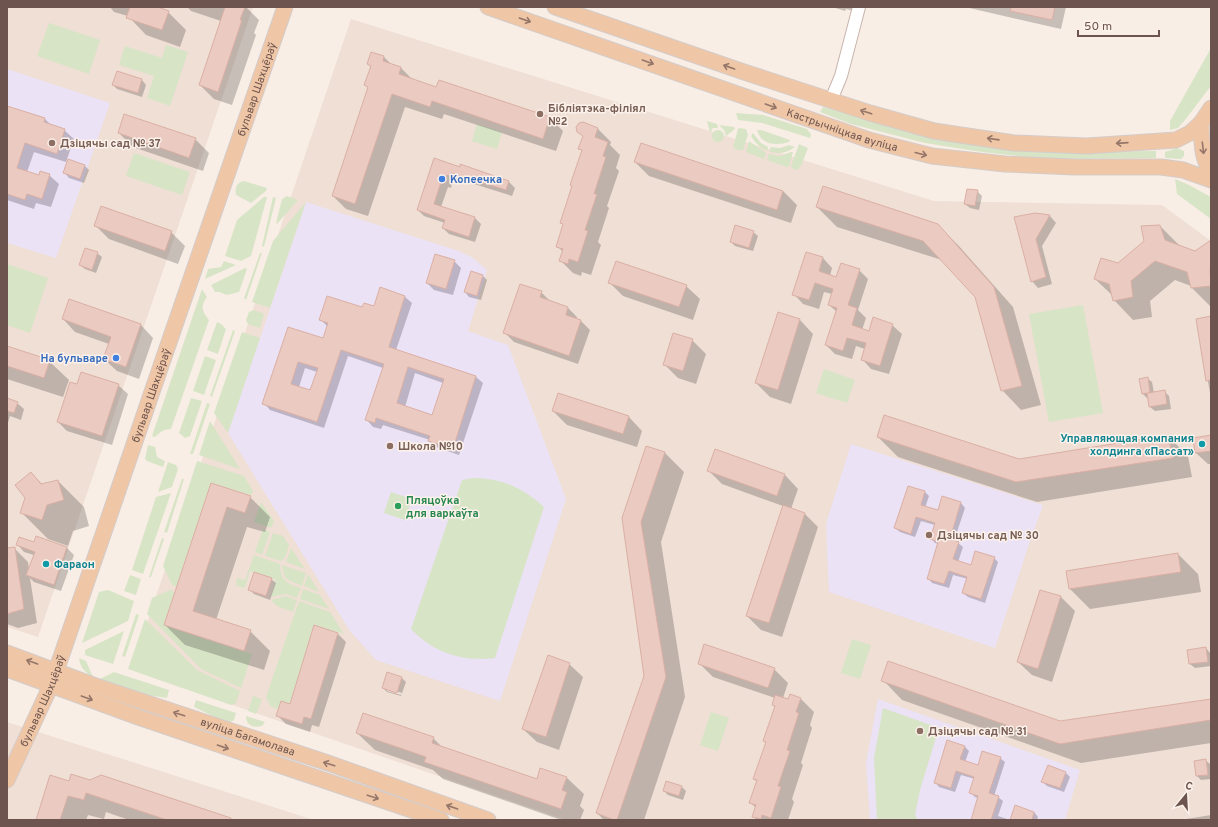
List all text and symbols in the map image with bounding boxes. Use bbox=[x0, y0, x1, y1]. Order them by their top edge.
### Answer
scale bar bbox=[1078, 12, 1159, 38]
one-way arrow bbox=[519, 17, 532, 24]
text: 50 m bbox=[1084, 19, 1112, 35]
street label: бульвар Шахцёраў bbox=[235, 40, 280, 138]
one-way arrow bbox=[642, 59, 655, 66]
one-way arrow bbox=[723, 63, 736, 70]
place label: Бібліятэка-філіял №2 bbox=[548, 102, 646, 129]
one-way arrow bbox=[764, 102, 776, 110]
street label: Кастрычніцкая вуліца bbox=[785, 106, 899, 155]
one-way arrow bbox=[860, 108, 873, 115]
marker: Бібліятэка-філіял №2 bbox=[535, 109, 545, 119]
one-way arrow bbox=[987, 135, 1000, 143]
place label: Дзіцячы сад № 37 bbox=[60, 137, 161, 151]
marker: Дзіцячы сад № 37 bbox=[47, 138, 57, 148]
one-way arrow bbox=[1116, 140, 1129, 147]
one-way arrow bbox=[1199, 141, 1206, 154]
one-way arrow bbox=[914, 150, 927, 158]
place label: Копеечка bbox=[450, 173, 502, 187]
marker: Копеечка bbox=[437, 174, 447, 184]
street label: бульвар Шахцёраў bbox=[129, 347, 174, 445]
place label: На бульваре bbox=[40, 352, 108, 366]
marker: На бульваре bbox=[111, 353, 121, 363]
place label: Управляющая компания холдинга «Пассат» bbox=[1060, 432, 1194, 459]
marker: Управляющая компания холдинга «Пассат» bbox=[1197, 439, 1207, 449]
place label: Школа №10 bbox=[398, 440, 463, 454]
marker: Школа №10 bbox=[385, 441, 395, 451]
place label: Пляцоўка для варкаўта bbox=[406, 494, 479, 521]
marker: Пляцоўка для варкаўта bbox=[393, 501, 403, 511]
place label: Дзіцячы сад № 30 bbox=[937, 529, 1039, 543]
marker: Дзіцячы сад № 30 bbox=[924, 530, 934, 540]
place label: Фараон bbox=[54, 558, 95, 572]
marker: Фараон bbox=[41, 559, 51, 569]
street label: бульвар Шахцёраў bbox=[17, 653, 69, 749]
one-way arrow bbox=[25, 658, 38, 665]
one-way arrow bbox=[81, 695, 93, 703]
one-way arrow bbox=[174, 709, 186, 717]
street label: вуліца Багамолава bbox=[199, 715, 297, 760]
place label: Дзіцячы сад № 31 bbox=[928, 725, 1027, 739]
marker: Дзіцячы сад № 31 bbox=[915, 726, 925, 736]
one-way arrow bbox=[217, 743, 229, 751]
one-way arrow bbox=[323, 760, 336, 767]
north arrow bbox=[1166, 775, 1206, 815]
text: С bbox=[1183, 779, 1194, 794]
one-way arrow bbox=[367, 793, 379, 801]
one-way arrow bbox=[445, 803, 458, 810]

